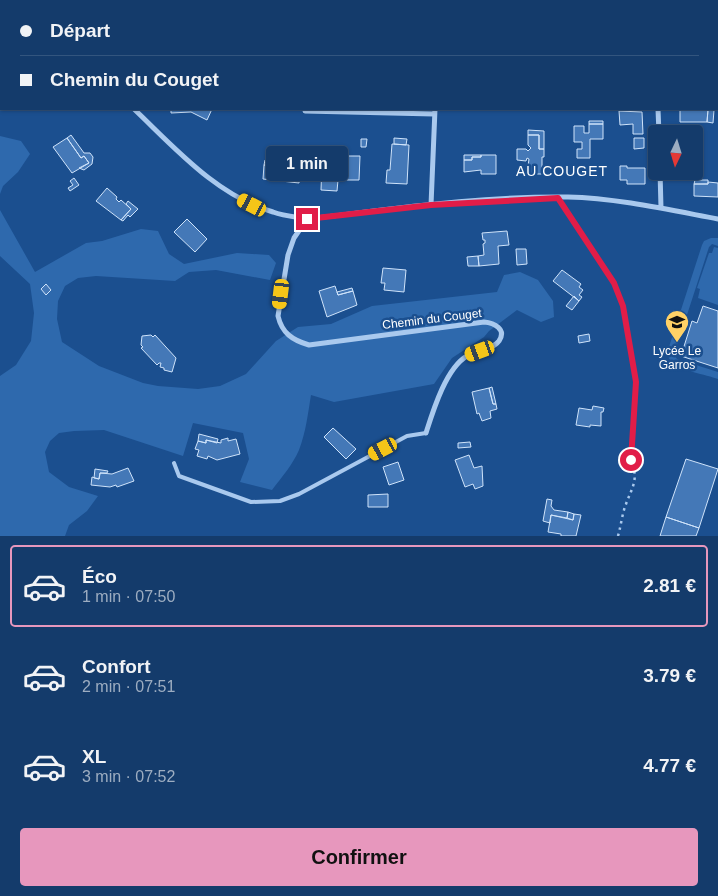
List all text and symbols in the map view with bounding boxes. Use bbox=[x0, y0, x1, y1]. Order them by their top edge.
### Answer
text: Départ bbox=[50, 20, 110, 41]
text: Chemin du Couget bbox=[50, 69, 219, 90]
north arrow bbox=[648, 125, 702, 180]
map controls bbox=[648, 125, 703, 180]
callout: 1 min bbox=[266, 146, 348, 182]
text: 1 min bbox=[286, 155, 328, 172]
district label: AU COUGET bbox=[516, 163, 608, 179]
car bbox=[235, 192, 268, 218]
route end bbox=[296, 208, 318, 230]
car bbox=[271, 278, 290, 310]
street label: Chemin du Couget bbox=[381, 306, 483, 332]
school or university icon: Lycée Le Garros bbox=[664, 309, 690, 343]
car bbox=[463, 339, 496, 363]
place label: Lycée Le Garros bbox=[653, 344, 701, 372]
car bbox=[366, 435, 399, 463]
route start bbox=[620, 449, 642, 471]
icon: car bbox=[22, 564, 67, 609]
text: Éco bbox=[82, 566, 117, 587]
text: 2.81 € bbox=[643, 575, 696, 596]
text: 1 min · 07:50 bbox=[82, 588, 175, 605]
icon: car bbox=[22, 654, 67, 699]
text: Confort bbox=[82, 656, 151, 677]
text: 3.79 € bbox=[643, 665, 696, 686]
text: 2 min · 07:51 bbox=[82, 678, 175, 695]
icon: car bbox=[22, 744, 67, 789]
text: XL bbox=[82, 746, 106, 767]
text: 4.77 € bbox=[643, 755, 696, 776]
text: 3 min · 07:52 bbox=[82, 768, 175, 785]
button: Confirmer bbox=[20, 828, 698, 886]

